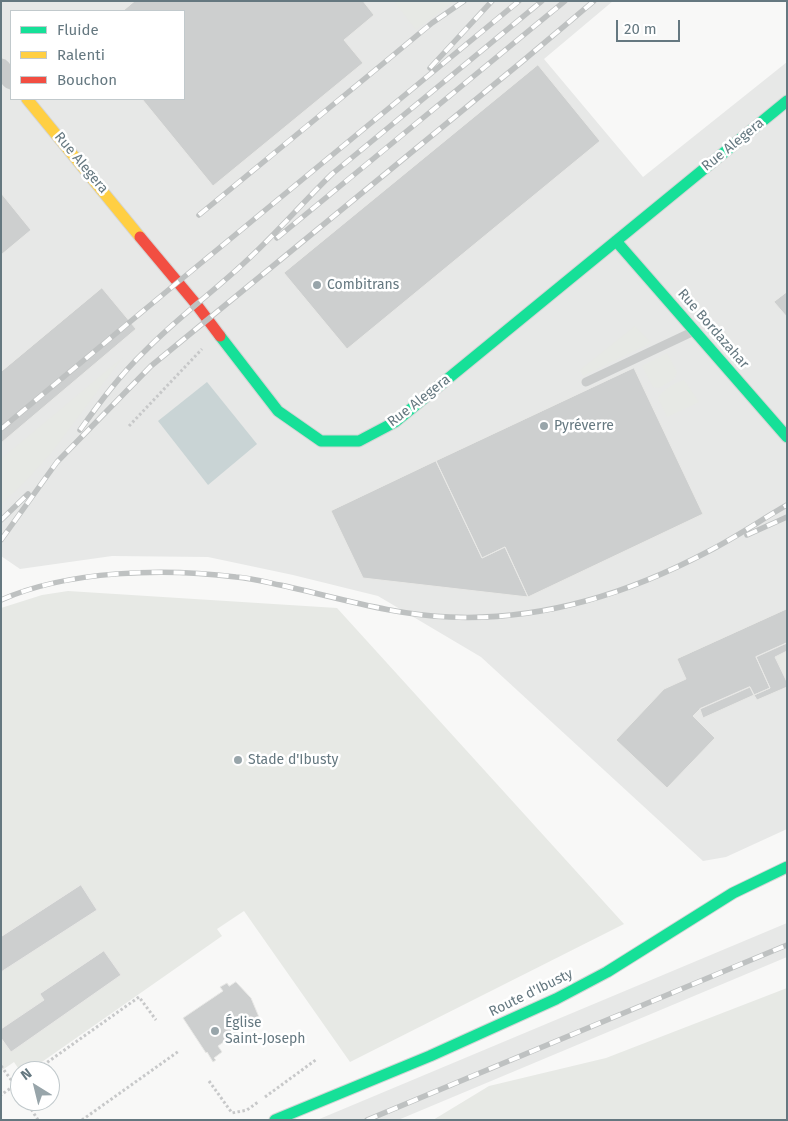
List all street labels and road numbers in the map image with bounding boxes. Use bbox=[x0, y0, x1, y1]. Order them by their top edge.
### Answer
street label: Rue Alegera bbox=[699, 115, 767, 175]
street label: Rue Alegera bbox=[51, 129, 111, 197]
street label: Rue Bordazahar bbox=[674, 286, 752, 372]
street label: Rue Alegera bbox=[384, 371, 454, 431]
street label: Route d'Ibusty bbox=[486, 965, 576, 1021]

